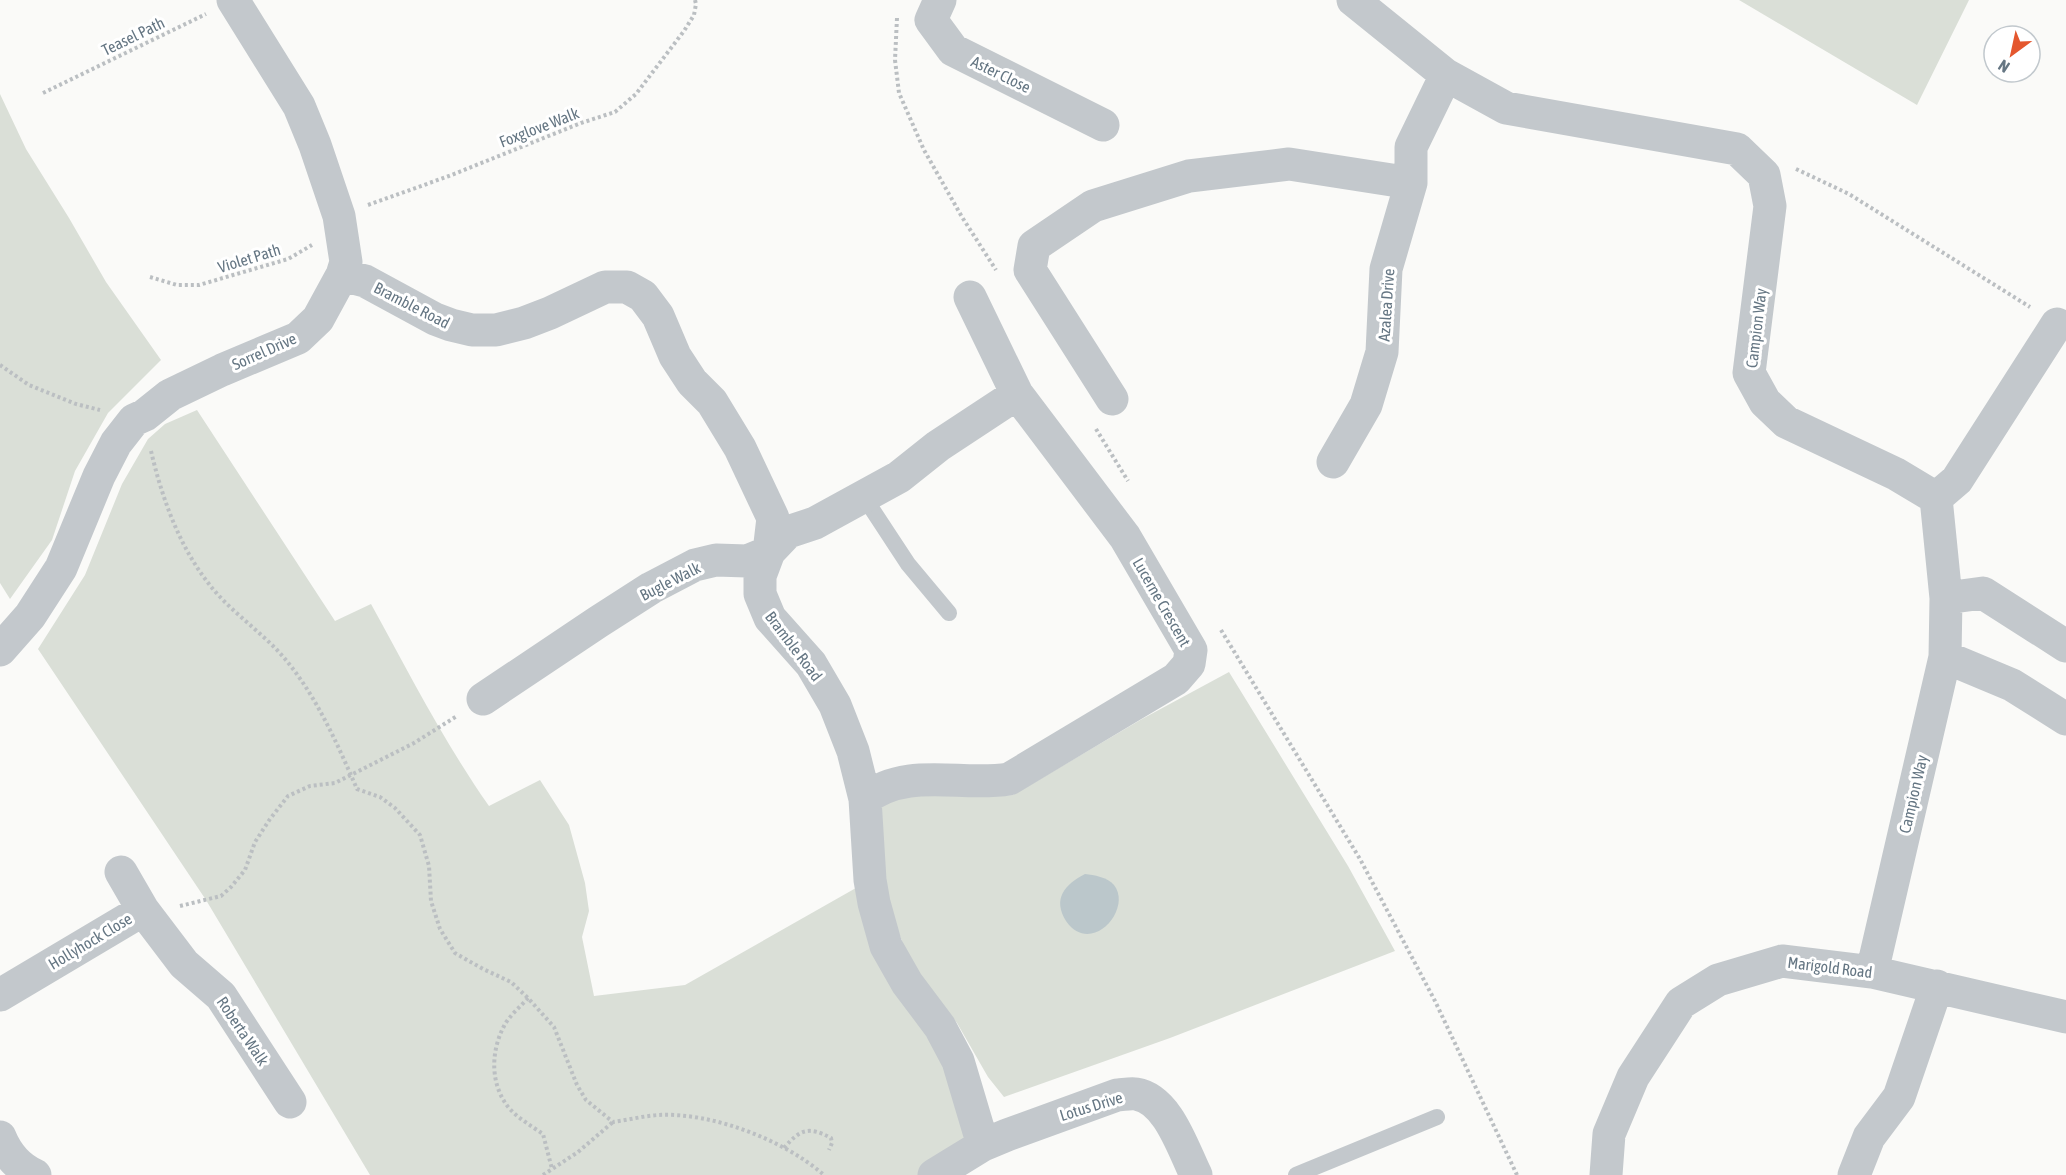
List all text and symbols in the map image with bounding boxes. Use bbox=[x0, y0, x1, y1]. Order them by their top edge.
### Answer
street label: Teasel Path bbox=[99, 13, 167, 59]
north arrow bbox=[1982, 24, 2042, 84]
street label: Aster Close bbox=[968, 52, 1034, 96]
text: N bbox=[1995, 56, 2013, 77]
street label: Foxglove Walk bbox=[497, 104, 582, 151]
street label: Violet Path bbox=[216, 240, 282, 276]
street label: Azalea Drive bbox=[1374, 268, 1398, 342]
street label: Bramble Road bbox=[371, 278, 453, 332]
street label: Campion Way bbox=[1742, 287, 1771, 369]
street label: Sorrel Drive bbox=[229, 329, 299, 373]
street label: Lucerne Crescent bbox=[1129, 554, 1195, 650]
street label: Bugle Walk bbox=[637, 558, 704, 605]
street label: Bramble Road bbox=[762, 608, 826, 684]
street label: Campion Way bbox=[1895, 753, 1932, 835]
street label: Hollyhock Close bbox=[45, 909, 135, 974]
street label: Marigold Road bbox=[1787, 953, 1873, 982]
street label: Roberta Walk bbox=[213, 993, 273, 1069]
street label: Lotus Drive bbox=[1057, 1088, 1125, 1124]

